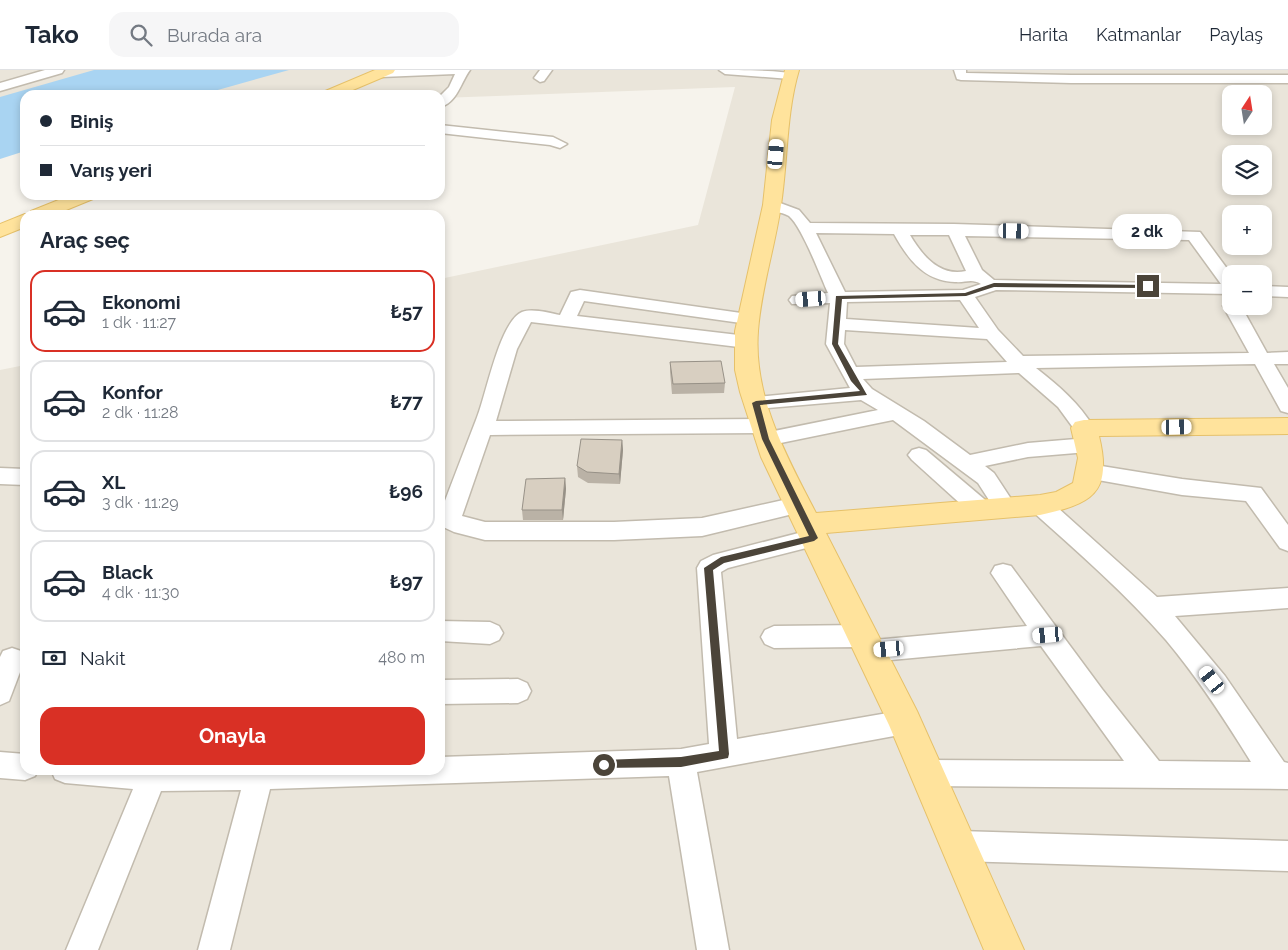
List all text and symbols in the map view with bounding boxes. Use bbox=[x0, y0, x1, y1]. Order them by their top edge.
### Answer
search box bbox=[109, 12, 459, 57]
text: Tako bbox=[25, 20, 79, 49]
icon: search bbox=[127, 21, 155, 49]
text: Burada ara bbox=[167, 24, 262, 46]
text: Harita bbox=[1019, 24, 1068, 45]
text: Katmanlar bbox=[1096, 24, 1181, 45]
text: Paylaş bbox=[1209, 24, 1263, 45]
north arrow bbox=[1222, 85, 1272, 135]
map controls bbox=[1222, 85, 1272, 315]
text: Biniş bbox=[70, 110, 113, 132]
car bbox=[767, 138, 784, 170]
button: layers bbox=[1222, 145, 1272, 195]
text: Varış yeri bbox=[70, 159, 152, 181]
button: + bbox=[1222, 205, 1272, 255]
callout: 2 dk bbox=[1113, 214, 1183, 248]
text: 2 dk bbox=[1131, 222, 1163, 241]
car bbox=[998, 223, 1029, 239]
text: Araç seç bbox=[40, 227, 130, 253]
button: − bbox=[1222, 265, 1272, 315]
route end bbox=[1137, 275, 1159, 297]
icon: car bbox=[42, 289, 87, 334]
car bbox=[795, 290, 826, 308]
text: Ekonomi bbox=[102, 291, 181, 313]
text: ₺57 bbox=[391, 300, 423, 322]
text: 1 dk · 11:27 bbox=[102, 313, 176, 332]
icon: car bbox=[42, 379, 87, 424]
text: Konfor bbox=[102, 381, 163, 403]
text: ₺77 bbox=[390, 390, 423, 412]
text: 2 dk · 11:28 bbox=[102, 403, 179, 422]
car bbox=[1161, 419, 1192, 435]
icon: car bbox=[42, 469, 87, 514]
text: XL bbox=[102, 471, 125, 493]
text: ₺96 bbox=[389, 480, 423, 502]
text: 3 dk · 11:29 bbox=[102, 493, 179, 512]
icon: car bbox=[42, 559, 87, 604]
text: Black bbox=[102, 561, 153, 583]
text: ₺97 bbox=[390, 570, 423, 592]
text: 4 dk · 11:30 bbox=[102, 583, 179, 602]
car bbox=[1032, 626, 1063, 644]
car bbox=[873, 640, 904, 658]
icon: cash bbox=[40, 644, 68, 672]
text: Nakit bbox=[80, 647, 126, 669]
text: 480 m bbox=[378, 648, 425, 667]
car bbox=[1196, 664, 1227, 696]
button: Onayla bbox=[40, 707, 425, 765]
route start bbox=[593, 754, 615, 776]

